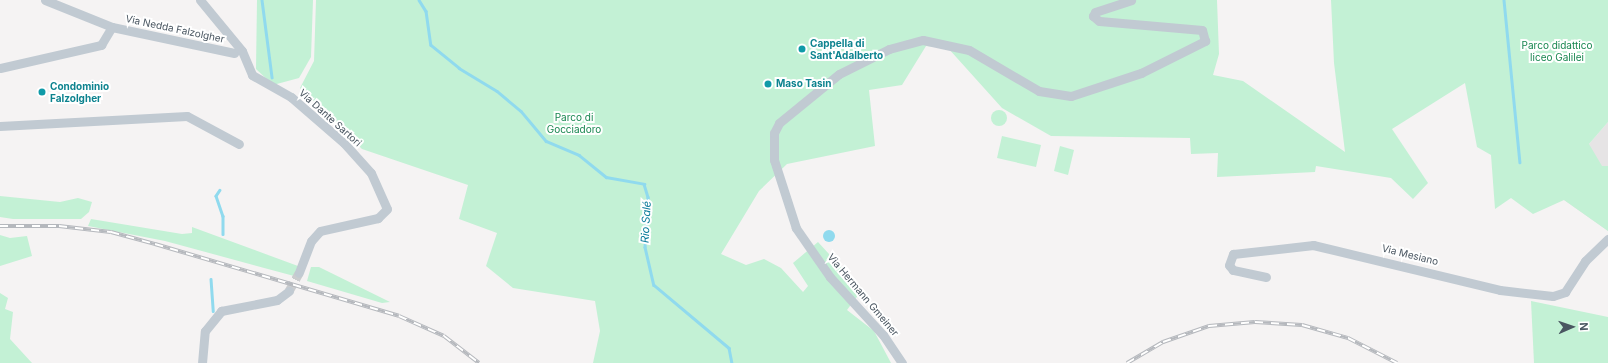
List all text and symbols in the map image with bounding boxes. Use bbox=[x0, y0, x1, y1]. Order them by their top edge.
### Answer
street label: Via Nedda Falzolgher bbox=[124, 13, 226, 45]
place label: Cappella di Sant'Adalberto bbox=[810, 37, 883, 60]
park label: Parco didattico liceo Galilei bbox=[1522, 39, 1592, 62]
marker: Cappella di Sant'Adalberto bbox=[797, 44, 807, 54]
place label: Maso Tasin bbox=[776, 78, 832, 90]
marker: Maso Tasin bbox=[763, 79, 773, 89]
place label: Condominio Falzolgher bbox=[50, 80, 109, 104]
marker: Condominio Falzolgher bbox=[37, 87, 47, 97]
street label: Via Dante Sartori bbox=[296, 87, 364, 149]
park label: Parco di Gocciadoro bbox=[547, 111, 601, 134]
water label: Rio Salé bbox=[638, 201, 654, 243]
street label: Via Mesiano bbox=[1380, 242, 1440, 268]
street label: Via Hermann Gmeiner bbox=[825, 251, 901, 339]
north arrow bbox=[1552, 307, 1592, 347]
text: N bbox=[1577, 322, 1591, 331]

